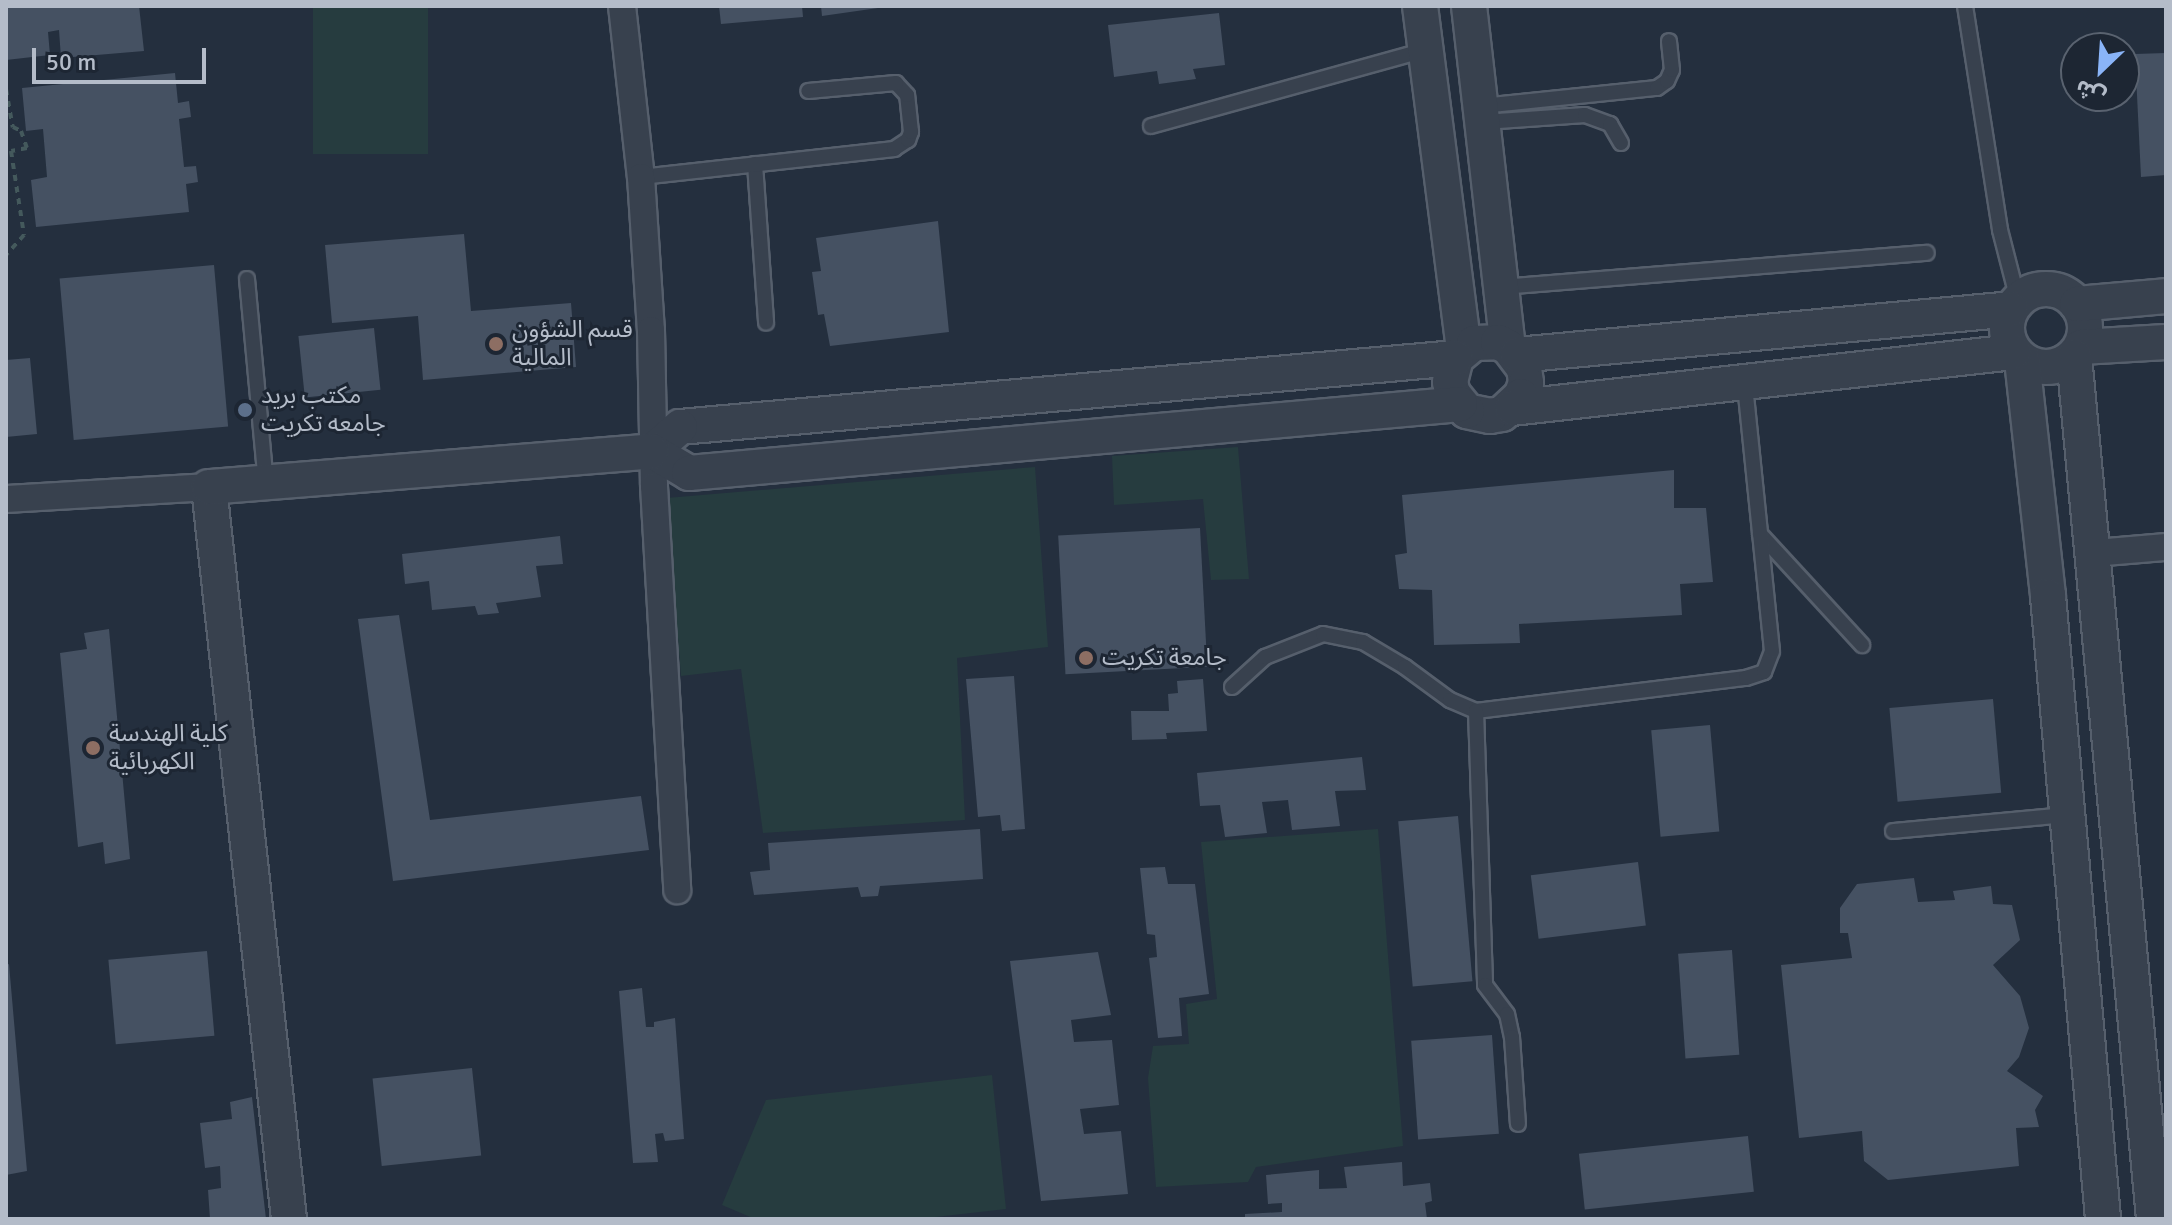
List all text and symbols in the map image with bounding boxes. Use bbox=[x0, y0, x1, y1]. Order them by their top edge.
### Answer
scale bar bbox=[36, 32, 210, 82]
north arrow bbox=[2060, 32, 2140, 112]
text: 50 m bbox=[46, 47, 96, 77]
text: ش bbox=[2071, 74, 2110, 111]
place label: قسم الشؤون المالية bbox=[512, 316, 633, 372]
marker: قسم الشؤون المالية bbox=[487, 335, 505, 353]
place label: مكتب بريد جامعه تكريت bbox=[261, 382, 386, 438]
marker: مكتب بريد جامعه تكريت bbox=[236, 401, 254, 419]
place label: جامعة تكريت bbox=[1102, 644, 1227, 672]
marker: جامعة تكريت bbox=[1077, 649, 1095, 667]
place label: كلية الهندسة الكهربائية bbox=[109, 720, 228, 776]
marker: كلية الهندسة الكهربائية bbox=[84, 739, 102, 757]

